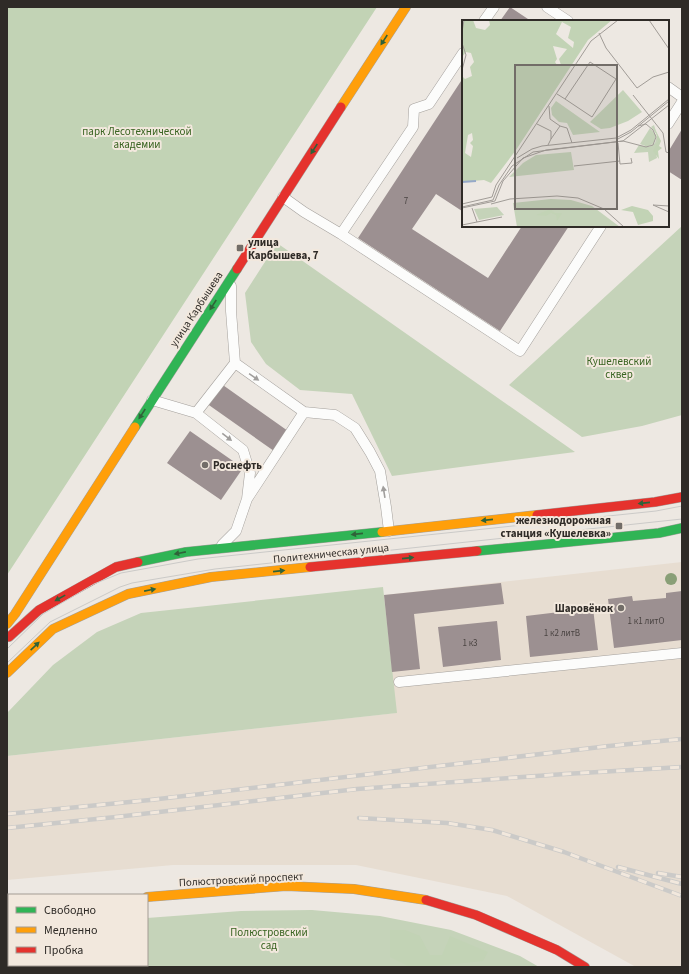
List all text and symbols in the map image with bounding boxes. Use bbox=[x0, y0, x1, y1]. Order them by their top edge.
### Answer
inset map bbox=[462, 20, 669, 227]
one-way arrow bbox=[381, 34, 388, 46]
park label: парк Лесотехнической академии bbox=[82, 124, 192, 152]
one-way arrow bbox=[310, 144, 318, 154]
house number: 7 bbox=[404, 195, 409, 208]
place label: улица Карбышева, 7 bbox=[248, 235, 319, 263]
marker: улица Карбышева, 7 bbox=[235, 243, 245, 253]
street label: улица Карбышева bbox=[166, 269, 226, 350]
one-way arrow bbox=[209, 300, 217, 310]
park label: Кушелевский сквер bbox=[587, 354, 651, 382]
one-way arrow bbox=[249, 373, 259, 381]
one-way arrow bbox=[139, 409, 146, 420]
one-way arrow bbox=[221, 433, 232, 441]
place label: Роснефть bbox=[213, 458, 262, 473]
marker: Роснефть bbox=[200, 460, 210, 470]
one-way arrow bbox=[381, 486, 387, 498]
one-way arrow bbox=[638, 500, 650, 506]
place label: железнодорожная станция «Кушелевка» bbox=[501, 513, 611, 541]
one-way arrow bbox=[480, 517, 493, 524]
marker: железнодорожная станция «Кушелевка» bbox=[614, 521, 624, 531]
one-way arrow bbox=[351, 531, 363, 538]
street label: Политехническая улица bbox=[272, 540, 390, 567]
one-way arrow bbox=[174, 551, 187, 557]
one-way arrow bbox=[402, 554, 414, 561]
one-way arrow bbox=[273, 567, 285, 574]
one-way arrow bbox=[144, 586, 156, 592]
one-way arrow bbox=[54, 595, 66, 602]
place label: Шаровёнок bbox=[555, 601, 613, 616]
marker: Шаровёнок bbox=[616, 603, 626, 613]
house number: 1 к1 литО bbox=[628, 615, 665, 628]
house number: 1 к2 литВ bbox=[544, 627, 580, 640]
house number: 1 к3 bbox=[462, 637, 478, 650]
one-way arrow bbox=[30, 641, 40, 651]
street label: Полюстровский проспект bbox=[178, 869, 304, 890]
legend bbox=[8, 894, 148, 966]
text: Свободно bbox=[44, 902, 96, 919]
text: Медленно bbox=[44, 922, 98, 939]
park label: Полюстровский сад bbox=[230, 925, 308, 953]
text: Пробка bbox=[44, 942, 83, 959]

